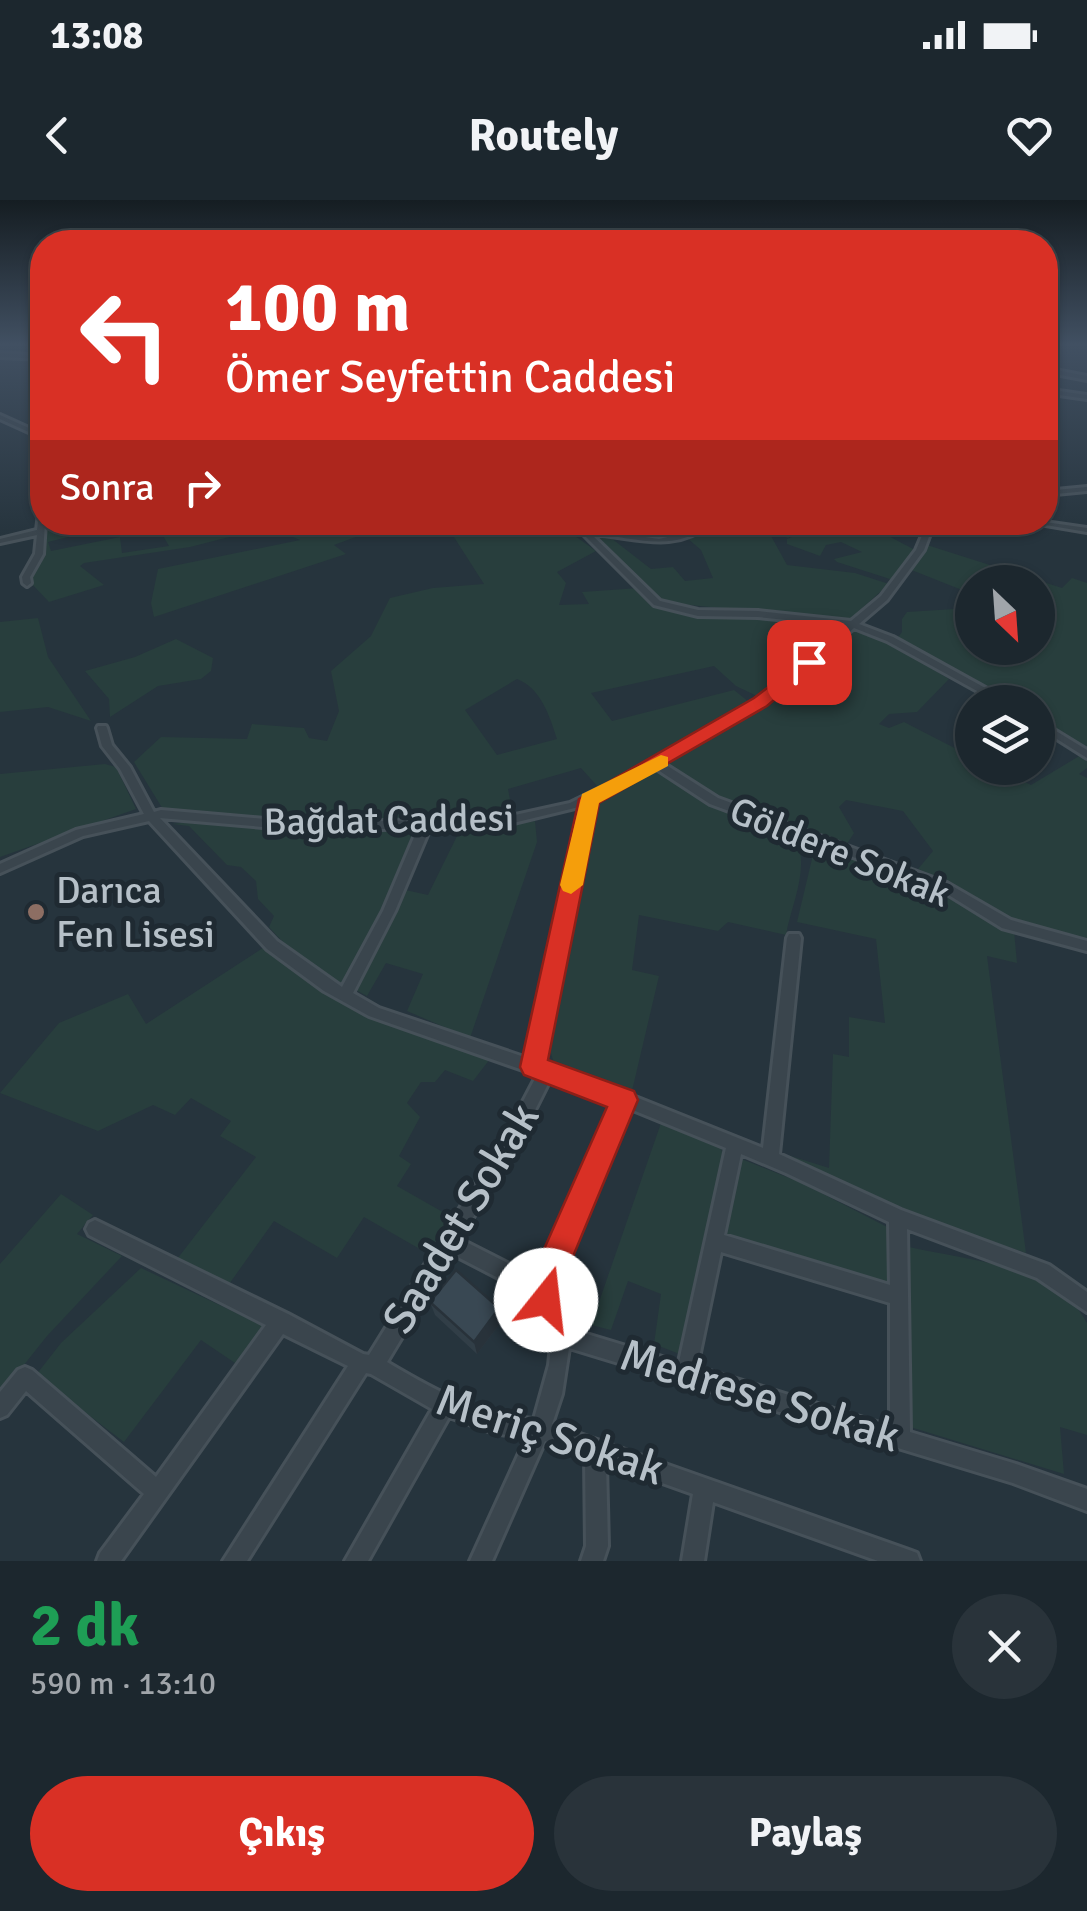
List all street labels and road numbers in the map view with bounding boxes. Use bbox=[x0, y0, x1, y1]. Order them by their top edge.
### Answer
street label: Göldere Sokak bbox=[723, 787, 957, 917]
street label: Bağdat Caddesi bbox=[263, 794, 515, 846]
street label: Saadet Sokak bbox=[371, 1093, 551, 1343]
street label: Medrese Sokak bbox=[614, 1327, 906, 1465]
street label: Meriç Sokak bbox=[429, 1372, 671, 1498]

